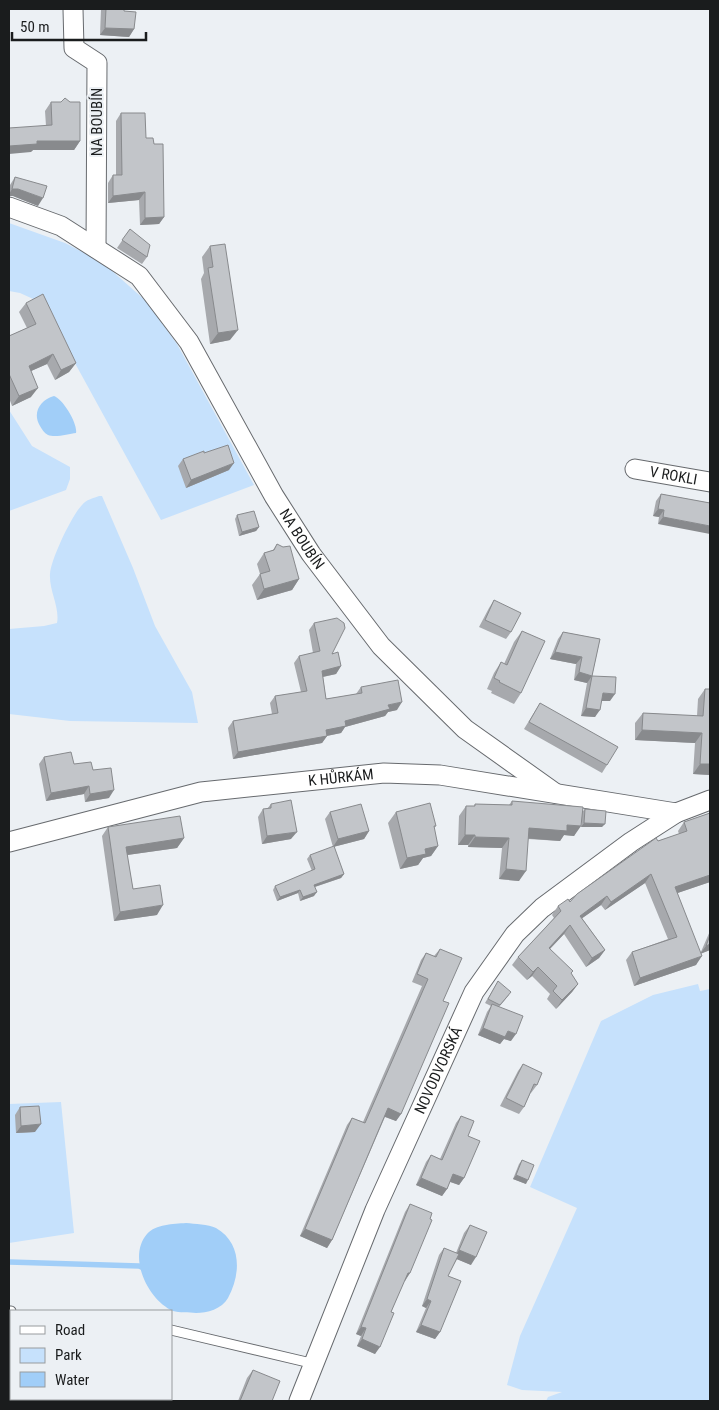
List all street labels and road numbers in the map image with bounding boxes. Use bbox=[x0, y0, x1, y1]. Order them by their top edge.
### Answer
street label: NA BOUBÍN bbox=[88, 88, 106, 156]
street label: V ROKLI bbox=[648, 463, 699, 489]
street label: NA BOUBÍN bbox=[276, 506, 328, 573]
street label: K HŮRKÁM bbox=[307, 765, 374, 790]
street label: NOVODVORSKÁ bbox=[411, 1024, 466, 1117]

